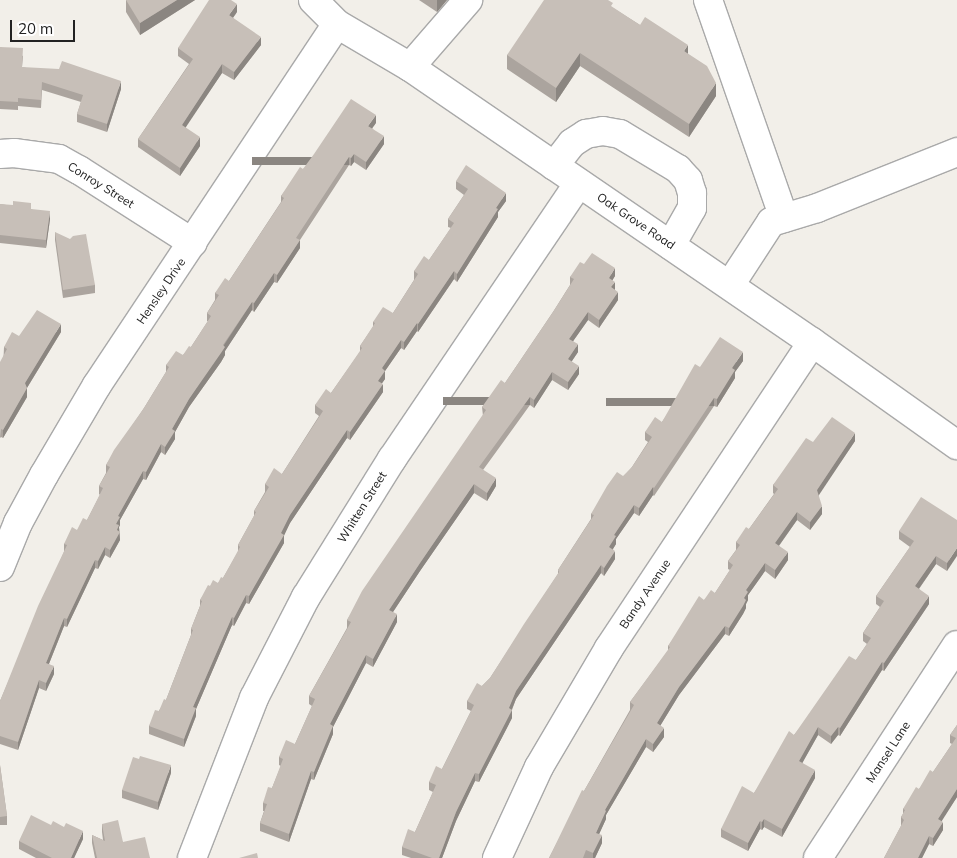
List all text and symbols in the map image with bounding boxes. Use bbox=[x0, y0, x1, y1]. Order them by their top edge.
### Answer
scale bar bbox=[12, 10, 78, 42]
text: 20 m bbox=[18, 19, 53, 38]
street label: Conroy Street bbox=[65, 159, 137, 211]
street label: Oak Grove Road bbox=[594, 190, 678, 252]
street label: Hensley Drive bbox=[134, 255, 188, 327]
street label: Whitten Street bbox=[334, 469, 390, 545]
street label: Bandy Avenue bbox=[616, 556, 674, 632]
street label: Mansel Lane bbox=[863, 719, 913, 785]

